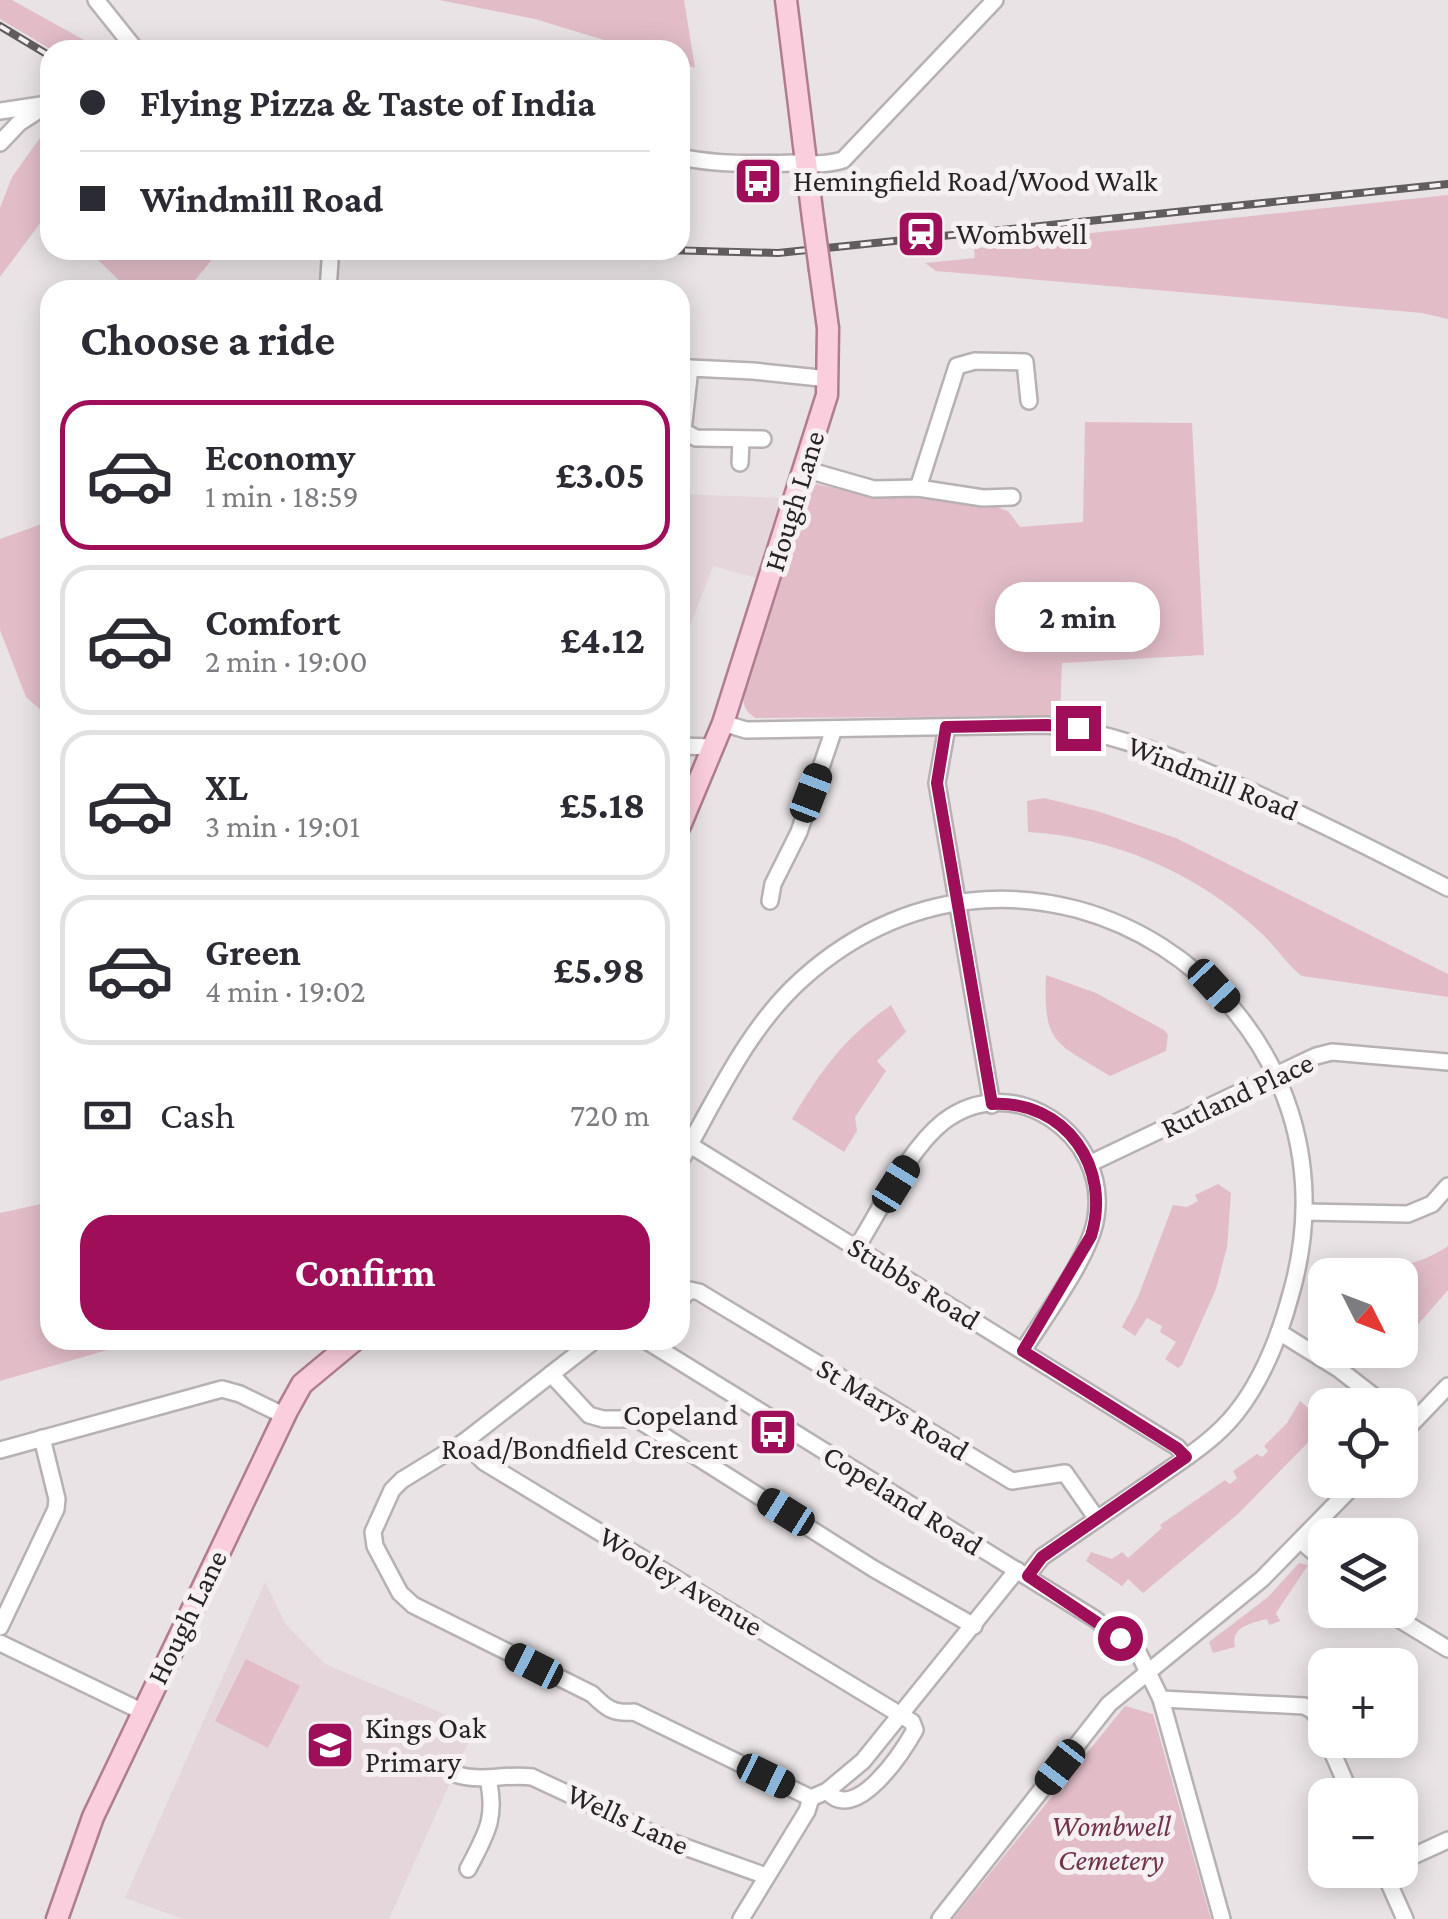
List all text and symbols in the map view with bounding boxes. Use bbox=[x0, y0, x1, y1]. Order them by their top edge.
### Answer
text: Flying Pizza & Taste of India bbox=[140, 82, 596, 124]
bus stop icon: Hemingfield Road/Wood Walk bbox=[732, 155, 784, 207]
place label: Hemingfield Road/Wood Walk bbox=[793, 164, 1158, 198]
text: Windmill Road bbox=[140, 178, 383, 220]
station icon: Wombwell bbox=[895, 208, 947, 260]
place label: Wombwell bbox=[956, 217, 1087, 250]
text: Choose a ride bbox=[80, 315, 335, 365]
street label: Hough Lane bbox=[757, 427, 831, 575]
icon: car bbox=[85, 430, 175, 520]
text: Economy bbox=[205, 436, 355, 478]
text: £3.05 bbox=[556, 454, 645, 496]
text: 1 min · 18:59 bbox=[205, 478, 359, 514]
callout: 2 min bbox=[996, 583, 1160, 653]
icon: car bbox=[85, 595, 175, 685]
text: 2 min bbox=[1039, 599, 1116, 635]
text: Comfort bbox=[205, 601, 341, 643]
text: £4.12 bbox=[560, 619, 645, 661]
text: 2 min · 19:00 bbox=[205, 643, 368, 679]
route end bbox=[1056, 706, 1101, 751]
street label: Windmill Road bbox=[1123, 728, 1303, 827]
icon: car bbox=[85, 760, 175, 850]
car bbox=[786, 760, 836, 826]
text: XL bbox=[205, 766, 248, 808]
text: £5.18 bbox=[560, 784, 645, 826]
text: 3 min · 19:01 bbox=[205, 808, 360, 844]
icon: car bbox=[85, 925, 175, 1015]
text: Green bbox=[205, 931, 301, 973]
text: £5.98 bbox=[553, 949, 645, 991]
car bbox=[1183, 954, 1245, 1018]
text: 4 min · 19:02 bbox=[205, 973, 366, 1009]
street label: Rutland Place bbox=[1156, 1045, 1318, 1144]
icon: cash bbox=[80, 1088, 135, 1143]
text: Cash bbox=[160, 1094, 235, 1136]
text: 720 m bbox=[570, 1097, 650, 1133]
car bbox=[867, 1151, 925, 1217]
button: Confirm bbox=[80, 1215, 650, 1330]
street label: Stubbs Road bbox=[842, 1229, 986, 1336]
north arrow bbox=[1308, 1258, 1418, 1368]
map controls bbox=[1308, 1258, 1418, 1888]
street label: St Marys Road bbox=[811, 1350, 975, 1468]
button: locate bbox=[1308, 1388, 1418, 1498]
place label: Copeland Road/Bondfield Crescent bbox=[441, 1398, 739, 1465]
bus stop icon: Copeland Road/Bondfield Crescent bbox=[747, 1406, 799, 1458]
street label: Copeland Road bbox=[817, 1438, 989, 1563]
car bbox=[753, 1483, 819, 1541]
button: layers bbox=[1308, 1518, 1418, 1628]
street label: Wooley Avenue bbox=[593, 1519, 769, 1643]
street label: Hough Lane bbox=[140, 1544, 234, 1690]
route start bbox=[1098, 1616, 1143, 1661]
car bbox=[500, 1639, 568, 1693]
button: + bbox=[1308, 1648, 1418, 1758]
place label: Kings Oak Primary bbox=[365, 1711, 487, 1779]
school or university icon: Kings Oak Primary bbox=[304, 1719, 356, 1771]
car bbox=[1030, 1734, 1090, 1800]
car bbox=[732, 1749, 800, 1803]
street label: Wells Lane bbox=[562, 1776, 694, 1861]
button: − bbox=[1308, 1778, 1418, 1888]
park label: Wombwell Cemetery bbox=[1051, 1809, 1171, 1877]

